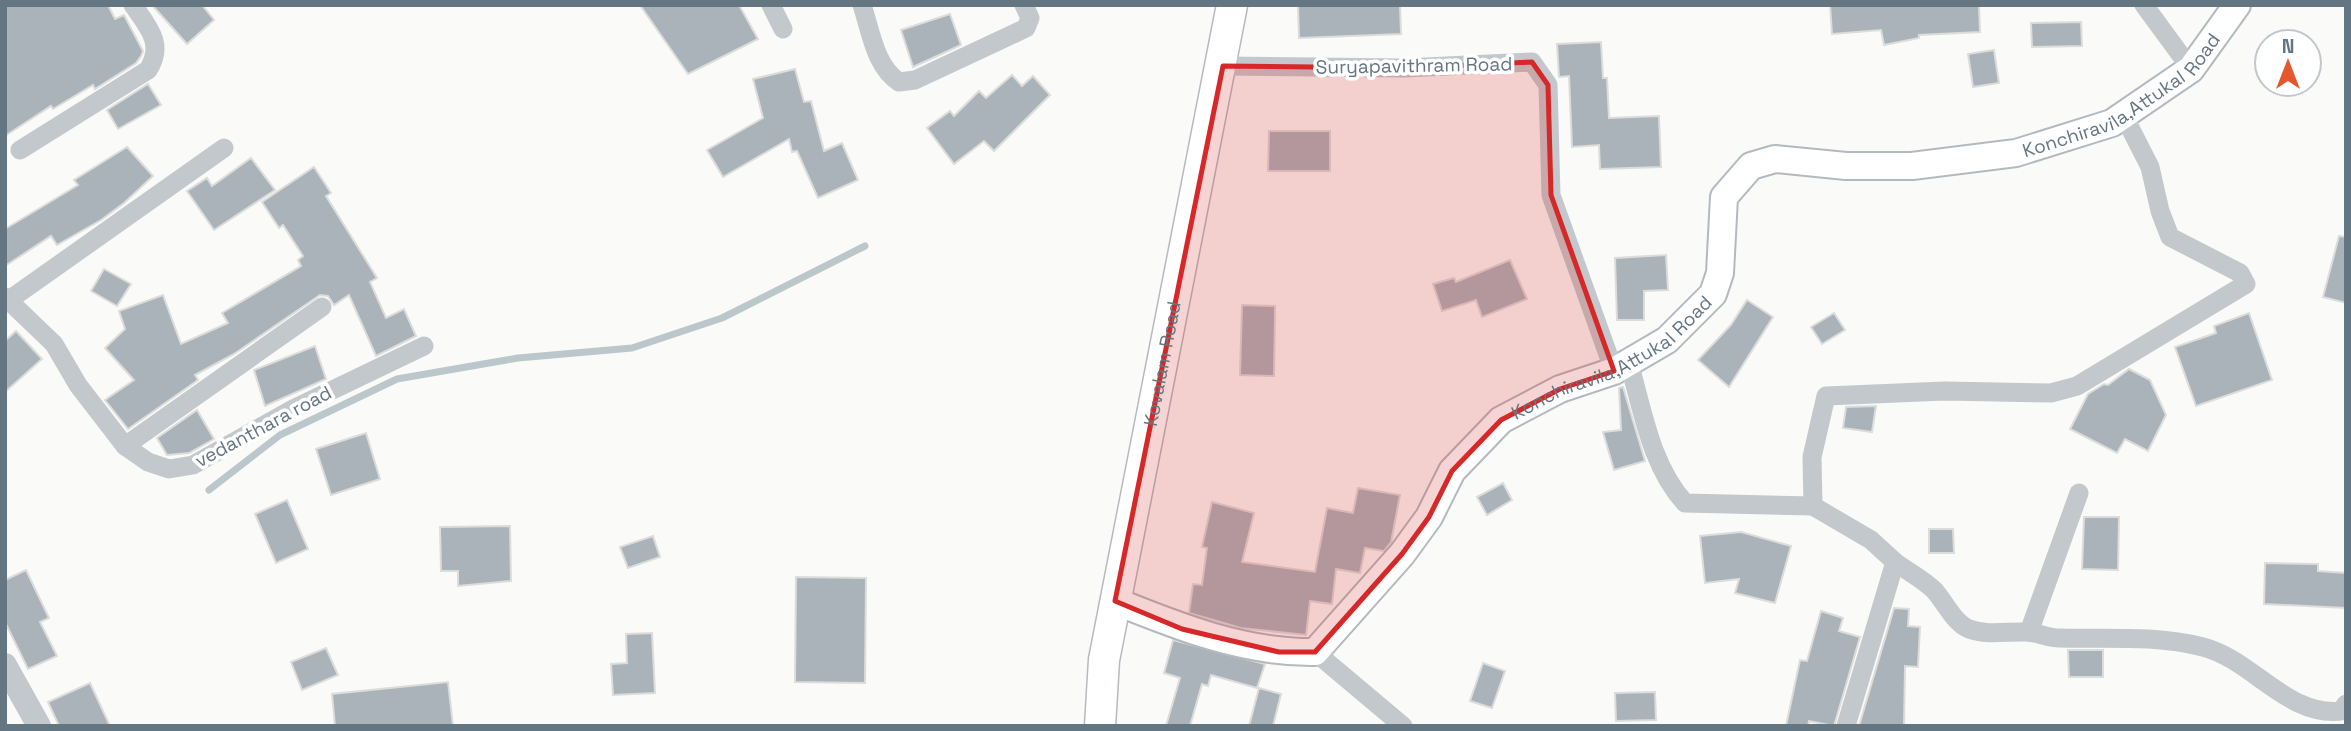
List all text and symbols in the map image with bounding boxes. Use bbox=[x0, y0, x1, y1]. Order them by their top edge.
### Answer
street label: Konchiravila,Attukal Road bbox=[2019, 28, 2226, 163]
north arrow bbox=[2253, 28, 2323, 98]
text: N bbox=[2282, 34, 2294, 59]
street label: Suryapavithram Road bbox=[1316, 51, 1512, 80]
street label: Konchiravila,Attukal Road bbox=[1507, 290, 1718, 426]
street label: Kovalam Road bbox=[1138, 299, 1187, 429]
street label: vedanthara road bbox=[191, 380, 336, 473]

